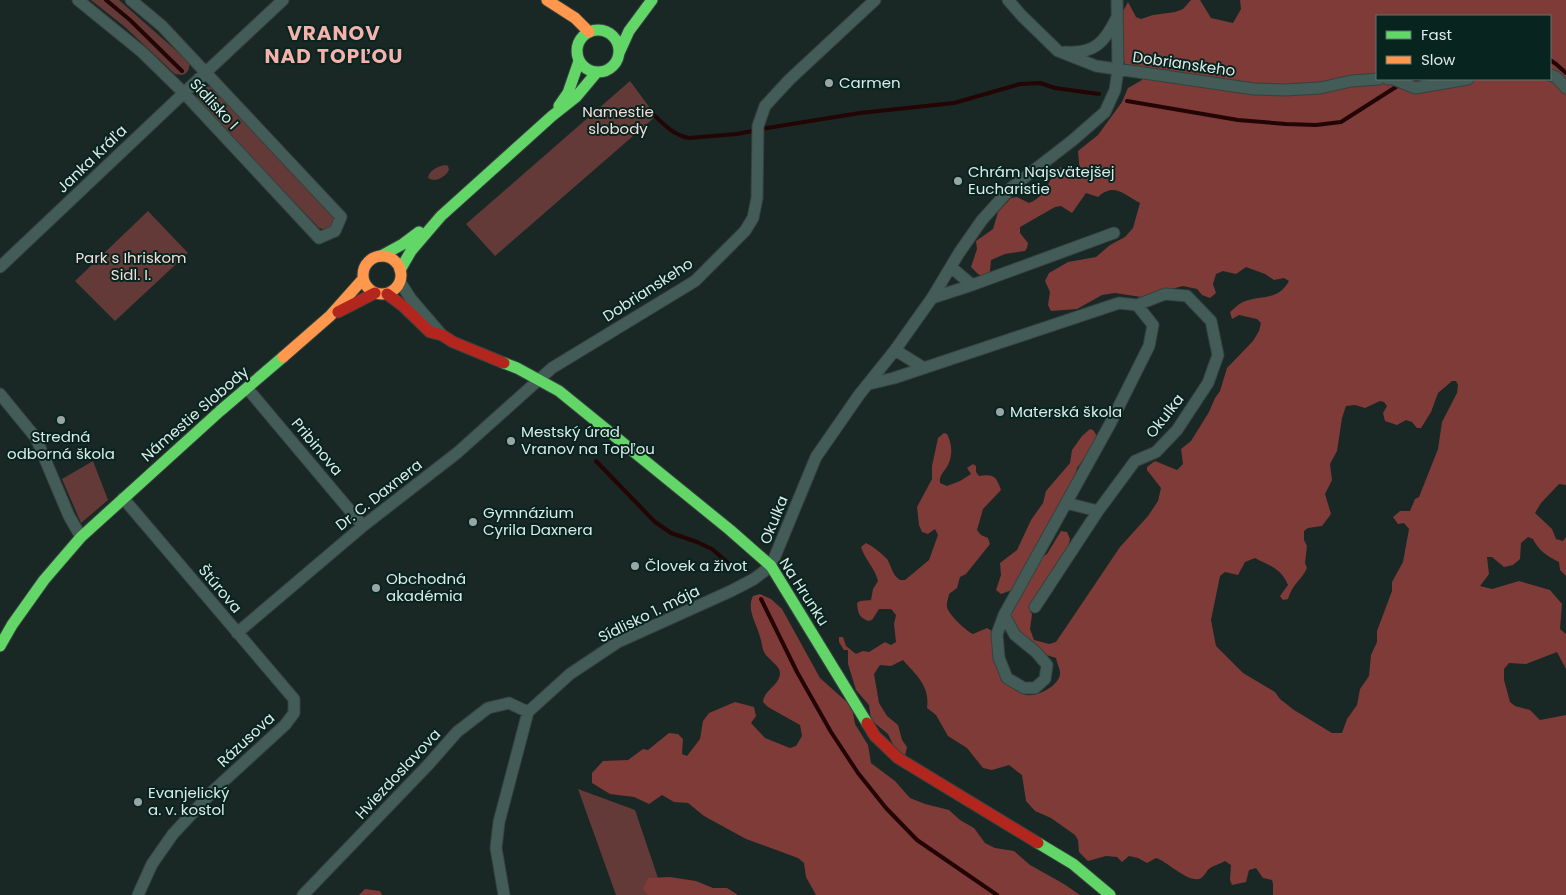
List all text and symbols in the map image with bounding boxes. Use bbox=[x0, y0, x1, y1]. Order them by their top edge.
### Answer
legend bbox=[1376, 15, 1551, 80]
district label: VRANOV NAD TOPĽOU bbox=[265, 19, 403, 70]
text: Fast bbox=[1421, 24, 1452, 45]
street label: Dobrianskeho bbox=[1131, 46, 1237, 81]
text: Slow bbox=[1421, 49, 1456, 70]
place label: Carmen bbox=[839, 72, 901, 93]
street label: Sídlisko I bbox=[185, 74, 243, 134]
marker: Carmen bbox=[823, 77, 835, 89]
park label: Namestie slobody bbox=[582, 101, 654, 139]
street label: Janka Kráľa bbox=[52, 120, 131, 197]
place label: Chrám Najsvätejšej Eucharistie bbox=[968, 161, 1115, 199]
marker: Chrám Najsvätejšej Eucharistie bbox=[952, 175, 964, 187]
park label: Park s Ihriskom Sidl. I. bbox=[75, 247, 187, 285]
street label: Dobrianskeho bbox=[599, 253, 697, 327]
street label: Námestie Slobody bbox=[136, 361, 253, 466]
street label: Okulka bbox=[1141, 389, 1188, 442]
place label: Materská škola bbox=[1010, 401, 1122, 422]
marker: Materská škola bbox=[994, 406, 1006, 418]
street label: Pribinova bbox=[287, 413, 348, 480]
marker: Stredná odborná škola bbox=[55, 414, 67, 426]
place label: Mestský úrad Vranov na Topľou bbox=[521, 421, 655, 459]
place label: Stredná odborná škola bbox=[7, 426, 115, 464]
marker: Mestský úrad Vranov na Topľou bbox=[505, 435, 517, 447]
street label: Dr. C. Daxnera bbox=[331, 454, 426, 535]
street label: Okulka bbox=[754, 492, 793, 547]
place label: Gymnázium Cyrila Daxnera bbox=[483, 502, 593, 540]
marker: Gymnázium Cyrila Daxnera bbox=[467, 516, 479, 528]
street label: Na Hrunku bbox=[775, 554, 834, 630]
place label: Človek a život bbox=[645, 555, 747, 576]
street label: Štúrova bbox=[194, 560, 247, 617]
marker: Človek a život bbox=[629, 560, 641, 572]
place label: Obchodná akadémia bbox=[386, 568, 466, 606]
street label: Sídlisko 1. mája bbox=[594, 580, 703, 647]
marker: Obchodná akadémia bbox=[370, 582, 382, 594]
street label: Rázusova bbox=[212, 708, 279, 772]
street label: Hviezdoslavova bbox=[350, 724, 445, 823]
place label: Evanjelický a. v. kostol bbox=[148, 782, 230, 820]
marker: Evanjelický a. v. kostol bbox=[132, 796, 144, 808]

